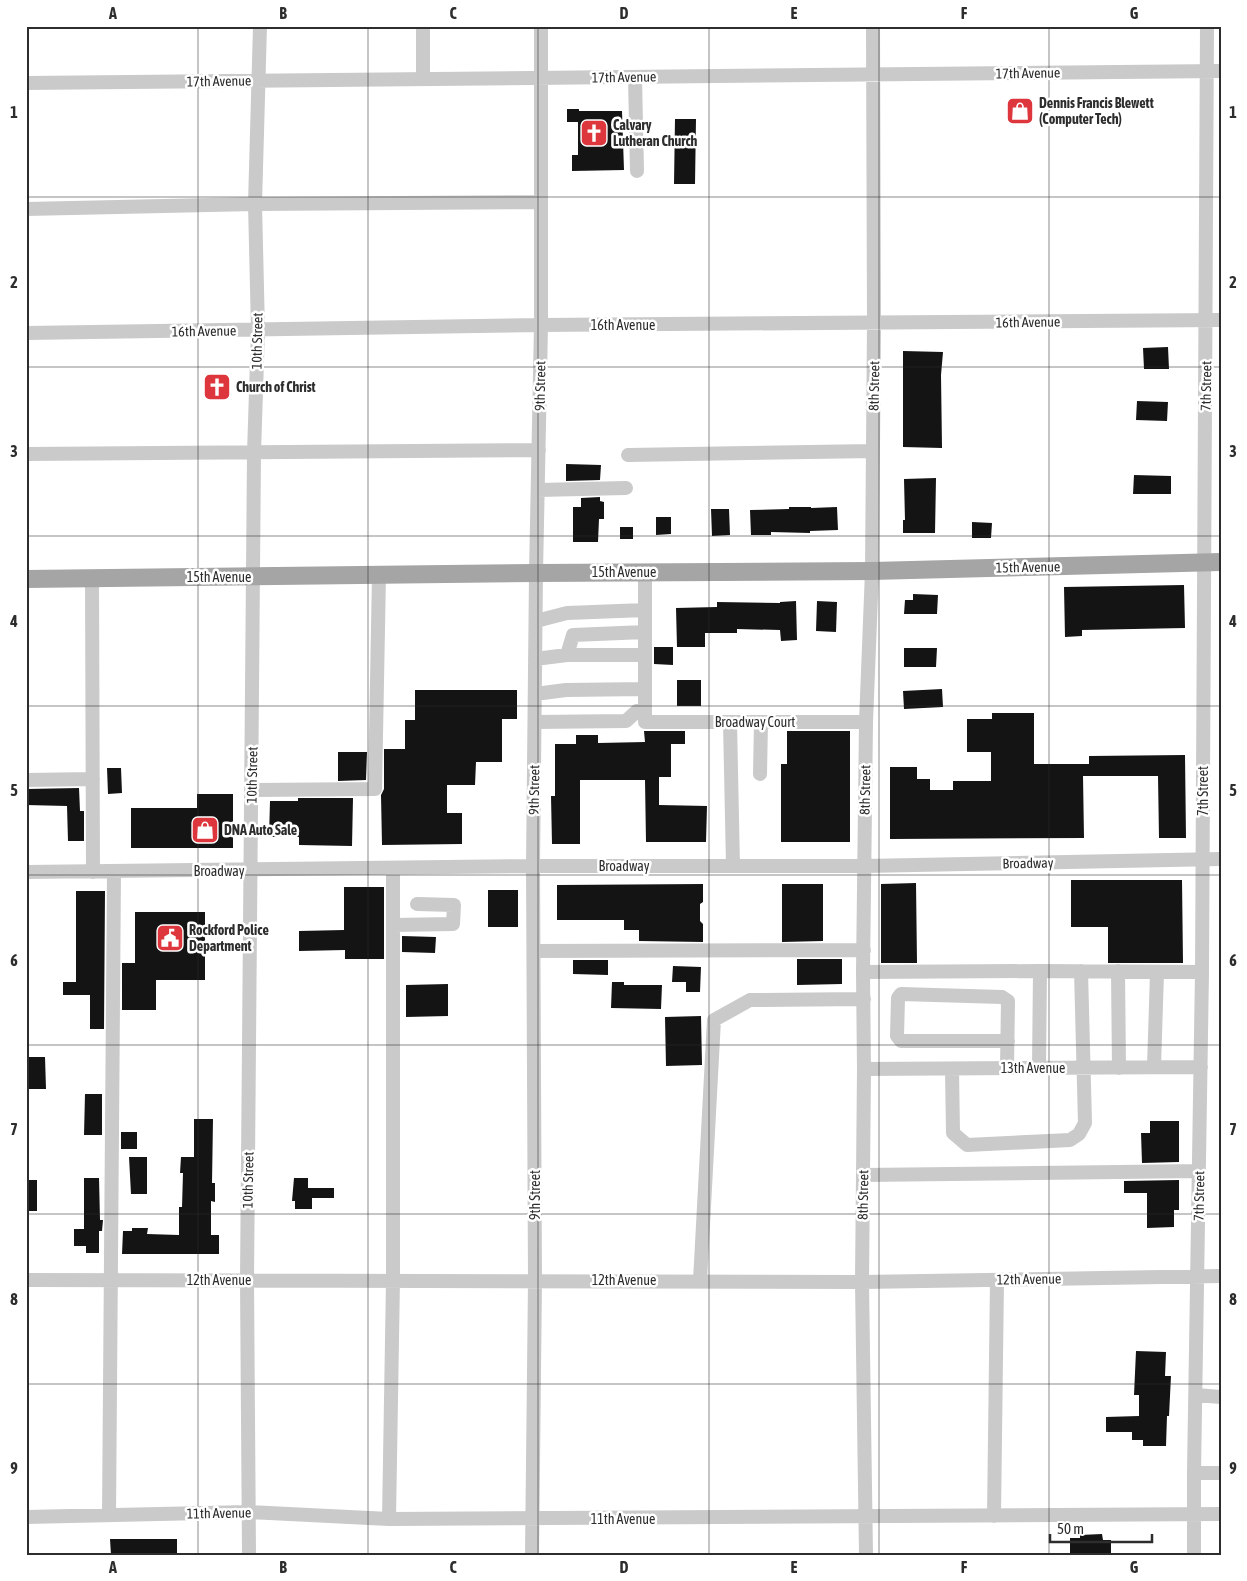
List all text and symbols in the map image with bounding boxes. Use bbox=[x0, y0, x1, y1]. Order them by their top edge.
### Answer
text: A bbox=[108, 4, 117, 22]
text: B bbox=[279, 4, 287, 22]
text: C bbox=[449, 4, 457, 22]
text: D bbox=[620, 4, 629, 22]
text: E bbox=[791, 4, 798, 22]
text: F bbox=[961, 4, 968, 22]
text: G bbox=[1130, 4, 1139, 22]
street label: 17th Avenue bbox=[996, 64, 1060, 82]
street label: 17th Avenue bbox=[592, 68, 656, 86]
street label: 17th Avenue bbox=[187, 72, 251, 90]
place label: Dennis Francis Blewett (Computer Tech) bbox=[1039, 95, 1154, 127]
shop icon: Dennis Francis Blewett (Computer Tech) bbox=[1005, 96, 1035, 126]
text: 1 bbox=[10, 103, 18, 121]
text: 1 bbox=[1229, 103, 1237, 121]
place label: Calvary Lutheran Church bbox=[613, 117, 698, 149]
church icon: Calvary Lutheran Church bbox=[579, 118, 609, 148]
text: 2 bbox=[10, 273, 18, 291]
text: 2 bbox=[1229, 273, 1237, 291]
street label: 10th Street bbox=[249, 313, 265, 369]
street label: 16th Avenue bbox=[996, 313, 1060, 331]
street label: 16th Avenue bbox=[591, 317, 655, 333]
street label: 16th Avenue bbox=[172, 322, 236, 340]
street label: 9th Street bbox=[532, 361, 548, 411]
street label: 8th Street bbox=[866, 361, 882, 411]
street label: 7th Street bbox=[1198, 361, 1214, 411]
church icon: Church of Christ bbox=[202, 372, 232, 402]
place label: Church of Christ bbox=[236, 379, 316, 395]
text: 3 bbox=[10, 442, 18, 460]
text: 3 bbox=[1229, 442, 1237, 460]
street label: 15th Avenue bbox=[996, 558, 1060, 576]
street label: 15th Avenue bbox=[592, 564, 656, 580]
street label: 15th Avenue bbox=[187, 569, 251, 585]
text: 4 bbox=[9, 612, 18, 630]
text: 4 bbox=[1228, 612, 1237, 630]
street label: Broadway Court bbox=[715, 714, 795, 730]
street label: 10th Street bbox=[244, 747, 260, 803]
street label: 9th Street bbox=[526, 765, 542, 815]
street label: 8th Street bbox=[857, 765, 873, 815]
street label: 7th Street bbox=[1195, 766, 1211, 816]
text: 5 bbox=[10, 781, 18, 799]
text: 5 bbox=[1229, 781, 1237, 799]
shop icon: DNA Auto Sale bbox=[190, 815, 220, 845]
place label: DNA Auto Sale bbox=[224, 822, 297, 838]
street label: Broadway bbox=[1002, 855, 1054, 871]
street label: Broadway bbox=[599, 858, 650, 874]
street label: Broadway bbox=[194, 863, 245, 879]
place label: Rockford Police Department bbox=[189, 922, 269, 954]
public building icon: Rockford Police Department bbox=[155, 923, 185, 953]
text: 6 bbox=[10, 951, 18, 969]
text: 6 bbox=[1229, 951, 1237, 969]
street label: 13th Avenue bbox=[1001, 1060, 1065, 1076]
text: 7 bbox=[10, 1120, 18, 1138]
text: 7 bbox=[1229, 1120, 1237, 1138]
street label: 10th Street bbox=[240, 1152, 256, 1208]
street label: 9th Street bbox=[527, 1170, 543, 1220]
street label: 8th Street bbox=[855, 1170, 871, 1220]
street label: 7th Street bbox=[1191, 1171, 1207, 1221]
street label: 12th Avenue bbox=[997, 1270, 1061, 1288]
street label: 12th Avenue bbox=[187, 1272, 251, 1288]
street label: 12th Avenue bbox=[592, 1272, 656, 1288]
text: 8 bbox=[10, 1290, 18, 1308]
text: 8 bbox=[1229, 1290, 1237, 1308]
text: 9 bbox=[10, 1459, 18, 1477]
text: 9 bbox=[1229, 1459, 1237, 1477]
street label: 11th Avenue bbox=[187, 1504, 251, 1522]
street label: 11th Avenue bbox=[591, 1511, 655, 1527]
scale bar bbox=[1050, 1511, 1152, 1543]
text: 50 m bbox=[1057, 1520, 1084, 1537]
text: A bbox=[108, 1558, 117, 1576]
text: B bbox=[279, 1558, 287, 1576]
text: C bbox=[449, 1558, 457, 1576]
text: D bbox=[620, 1558, 629, 1576]
text: E bbox=[791, 1558, 798, 1576]
text: F bbox=[961, 1558, 968, 1576]
text: G bbox=[1130, 1558, 1139, 1576]

